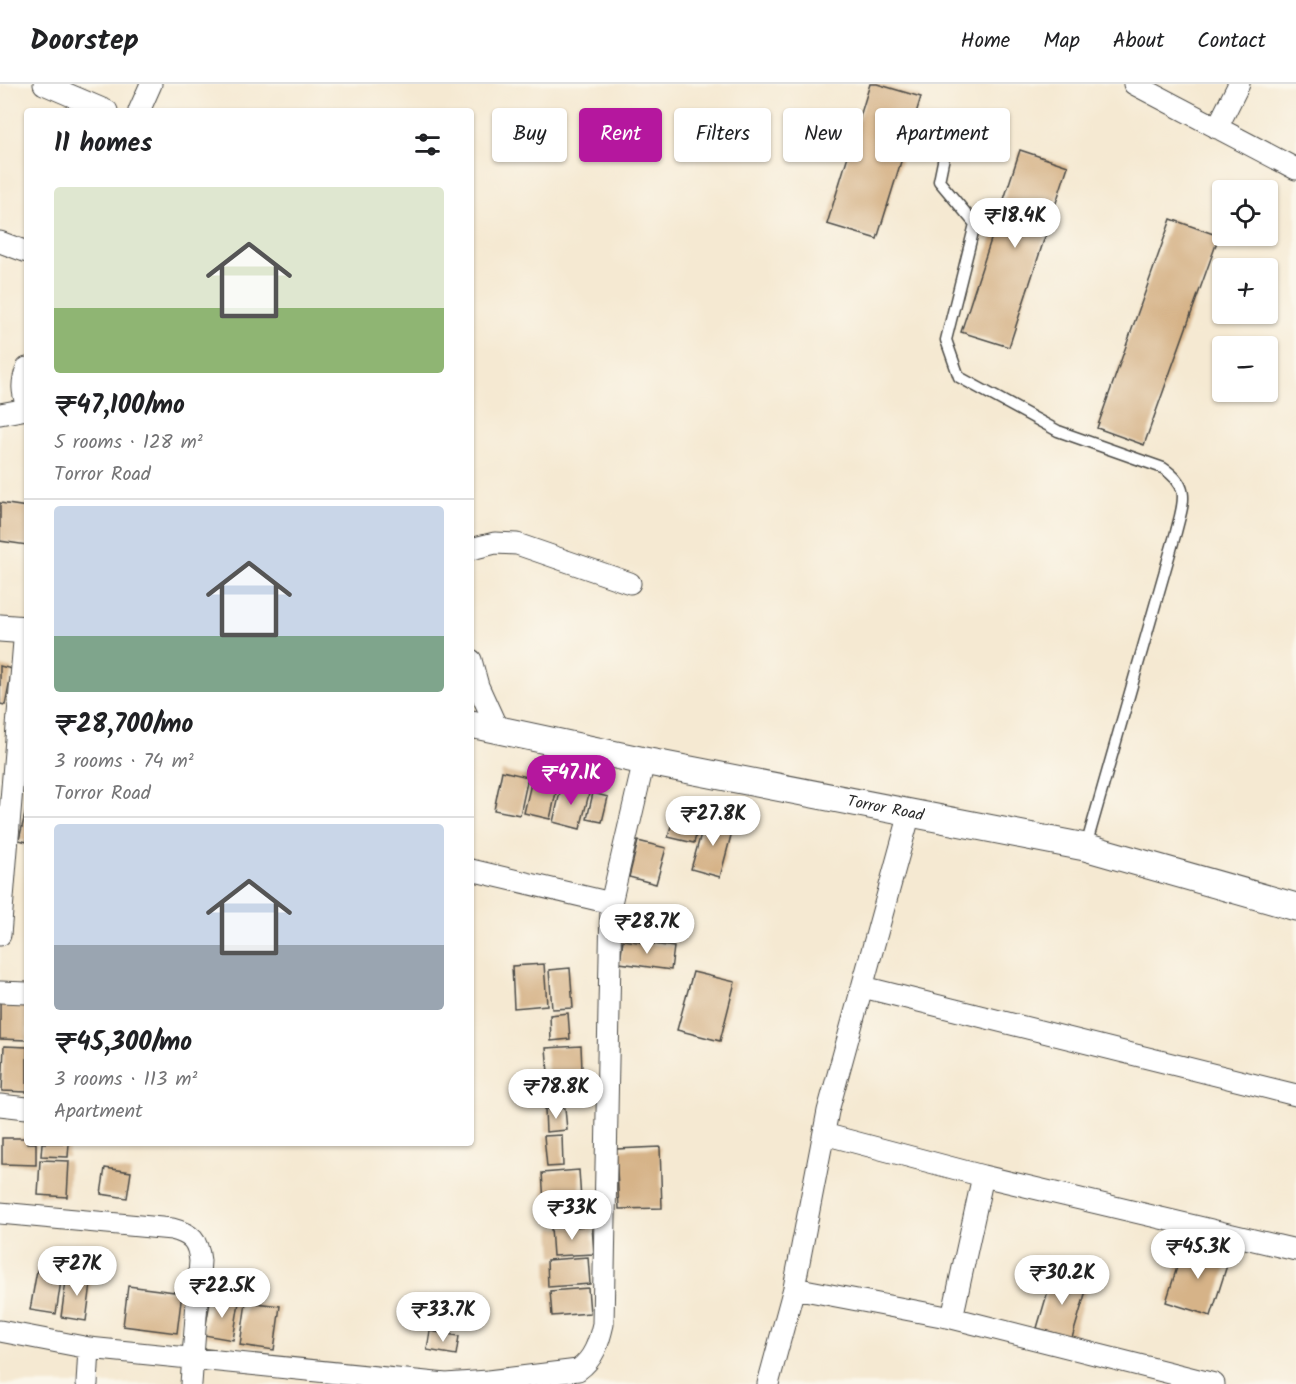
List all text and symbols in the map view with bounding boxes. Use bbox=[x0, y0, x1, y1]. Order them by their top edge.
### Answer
text: Doorstep bbox=[30, 19, 139, 64]
text: Home bbox=[961, 25, 1010, 58]
text: Map bbox=[1043, 25, 1080, 58]
text: About bbox=[1113, 25, 1164, 58]
text: Contact bbox=[1197, 25, 1266, 58]
chip: Buy bbox=[492, 108, 567, 162]
chip: Rent bbox=[579, 108, 662, 162]
chip: Filters bbox=[674, 108, 771, 162]
chip: New bbox=[783, 108, 863, 162]
chip: Apartment bbox=[875, 108, 1010, 162]
text: 11 homes bbox=[54, 123, 152, 165]
icon: filters bbox=[411, 128, 444, 161]
map controls bbox=[1212, 180, 1278, 402]
button: locate bbox=[1212, 180, 1278, 246]
pin: ₹18.4K bbox=[966, 198, 1064, 249]
text: ₹18.4K bbox=[984, 201, 1046, 233]
icon: home bbox=[195, 226, 303, 334]
button: + bbox=[1212, 258, 1278, 324]
button: − bbox=[1212, 336, 1278, 402]
text: ₹47,100/mo bbox=[54, 385, 185, 427]
text: 5 rooms · 128 m² bbox=[54, 427, 203, 459]
text: Torror Road bbox=[54, 459, 151, 491]
icon: home bbox=[195, 545, 303, 653]
text: ₹28,700/mo bbox=[54, 704, 193, 746]
text: 3 rooms · 74 m² bbox=[54, 746, 194, 778]
pin: ₹47.1K bbox=[522, 755, 620, 806]
text: ₹47.1K bbox=[541, 758, 601, 790]
text: Torror Road bbox=[54, 778, 151, 810]
street label: Torror Road bbox=[845, 788, 927, 828]
pin: ₹27.8K bbox=[664, 796, 762, 847]
text: ₹27.8K bbox=[679, 799, 747, 831]
icon: home bbox=[195, 863, 303, 971]
pin: ₹28.7K bbox=[598, 904, 696, 955]
text: ₹28.7K bbox=[613, 907, 681, 939]
text: ₹45,300/mo bbox=[54, 1022, 192, 1064]
text: 3 rooms · 113 m² bbox=[54, 1064, 197, 1096]
pin: ₹78.8K bbox=[507, 1069, 605, 1120]
text: ₹78.8K bbox=[522, 1072, 590, 1104]
text: Apartment bbox=[54, 1096, 143, 1128]
pin: ₹33K bbox=[536, 1190, 608, 1241]
text: ₹33K bbox=[546, 1193, 598, 1225]
pin: ₹45.3K bbox=[1149, 1229, 1247, 1280]
text: ₹45.3K bbox=[1165, 1232, 1231, 1264]
pin: ₹27K bbox=[41, 1246, 113, 1297]
text: ₹27K bbox=[52, 1249, 102, 1281]
pin: ₹30.2K bbox=[1013, 1255, 1111, 1306]
text: ₹30.2K bbox=[1028, 1258, 1096, 1290]
pin: ₹22.5K bbox=[173, 1268, 271, 1319]
text: ₹22.5K bbox=[188, 1271, 256, 1303]
pin: ₹33.7K bbox=[394, 1292, 492, 1343]
text: ₹33.7K bbox=[410, 1295, 476, 1327]

